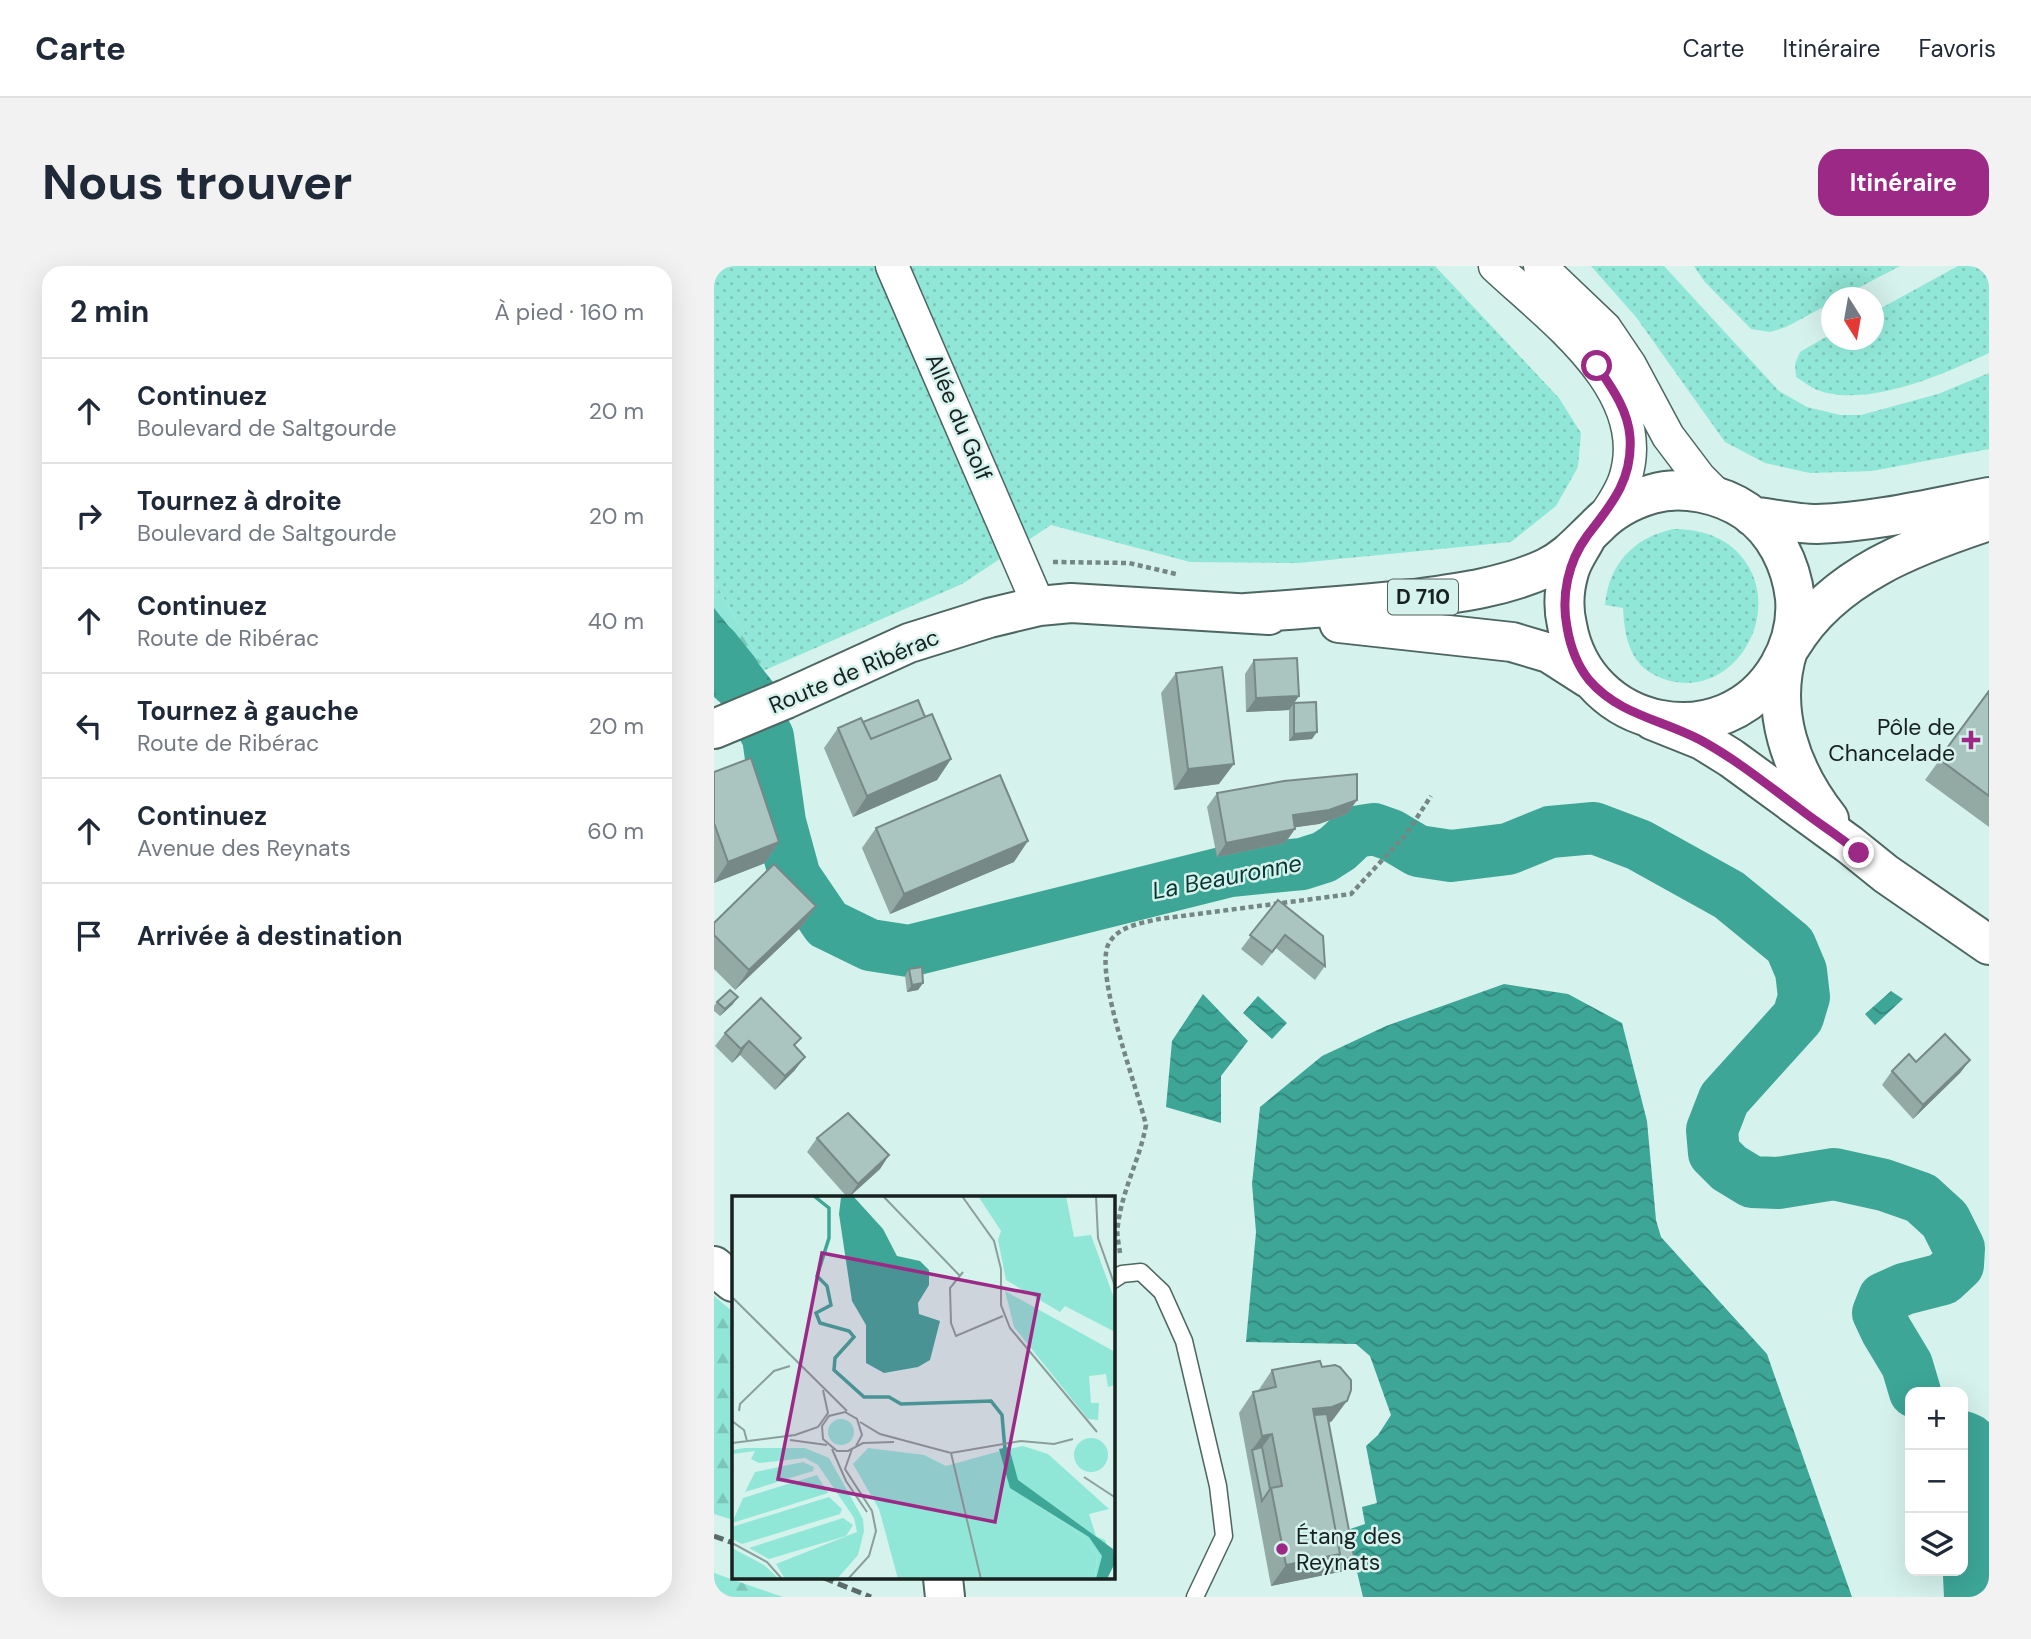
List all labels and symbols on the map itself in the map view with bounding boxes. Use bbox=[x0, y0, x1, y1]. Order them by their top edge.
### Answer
north arrow bbox=[1821, 287, 1884, 350]
street label: Allée du Golf bbox=[919, 349, 999, 485]
route start bbox=[1581, 350, 1612, 381]
road number: D 710 bbox=[1388, 580, 1458, 614]
street label: Route de Ribérac bbox=[764, 622, 944, 720]
place label: Pôle de Chancelade bbox=[1828, 712, 1955, 768]
marker: Pôle de Chancelade bbox=[1961, 730, 1981, 750]
route end bbox=[1843, 837, 1874, 868]
water label: La Beauronne bbox=[1149, 847, 1304, 906]
inset map bbox=[732, 1196, 1115, 1580]
place label: Étang des Reynats bbox=[1296, 1521, 1402, 1577]
marker: Étang des Reynats bbox=[1274, 1541, 1290, 1557]

